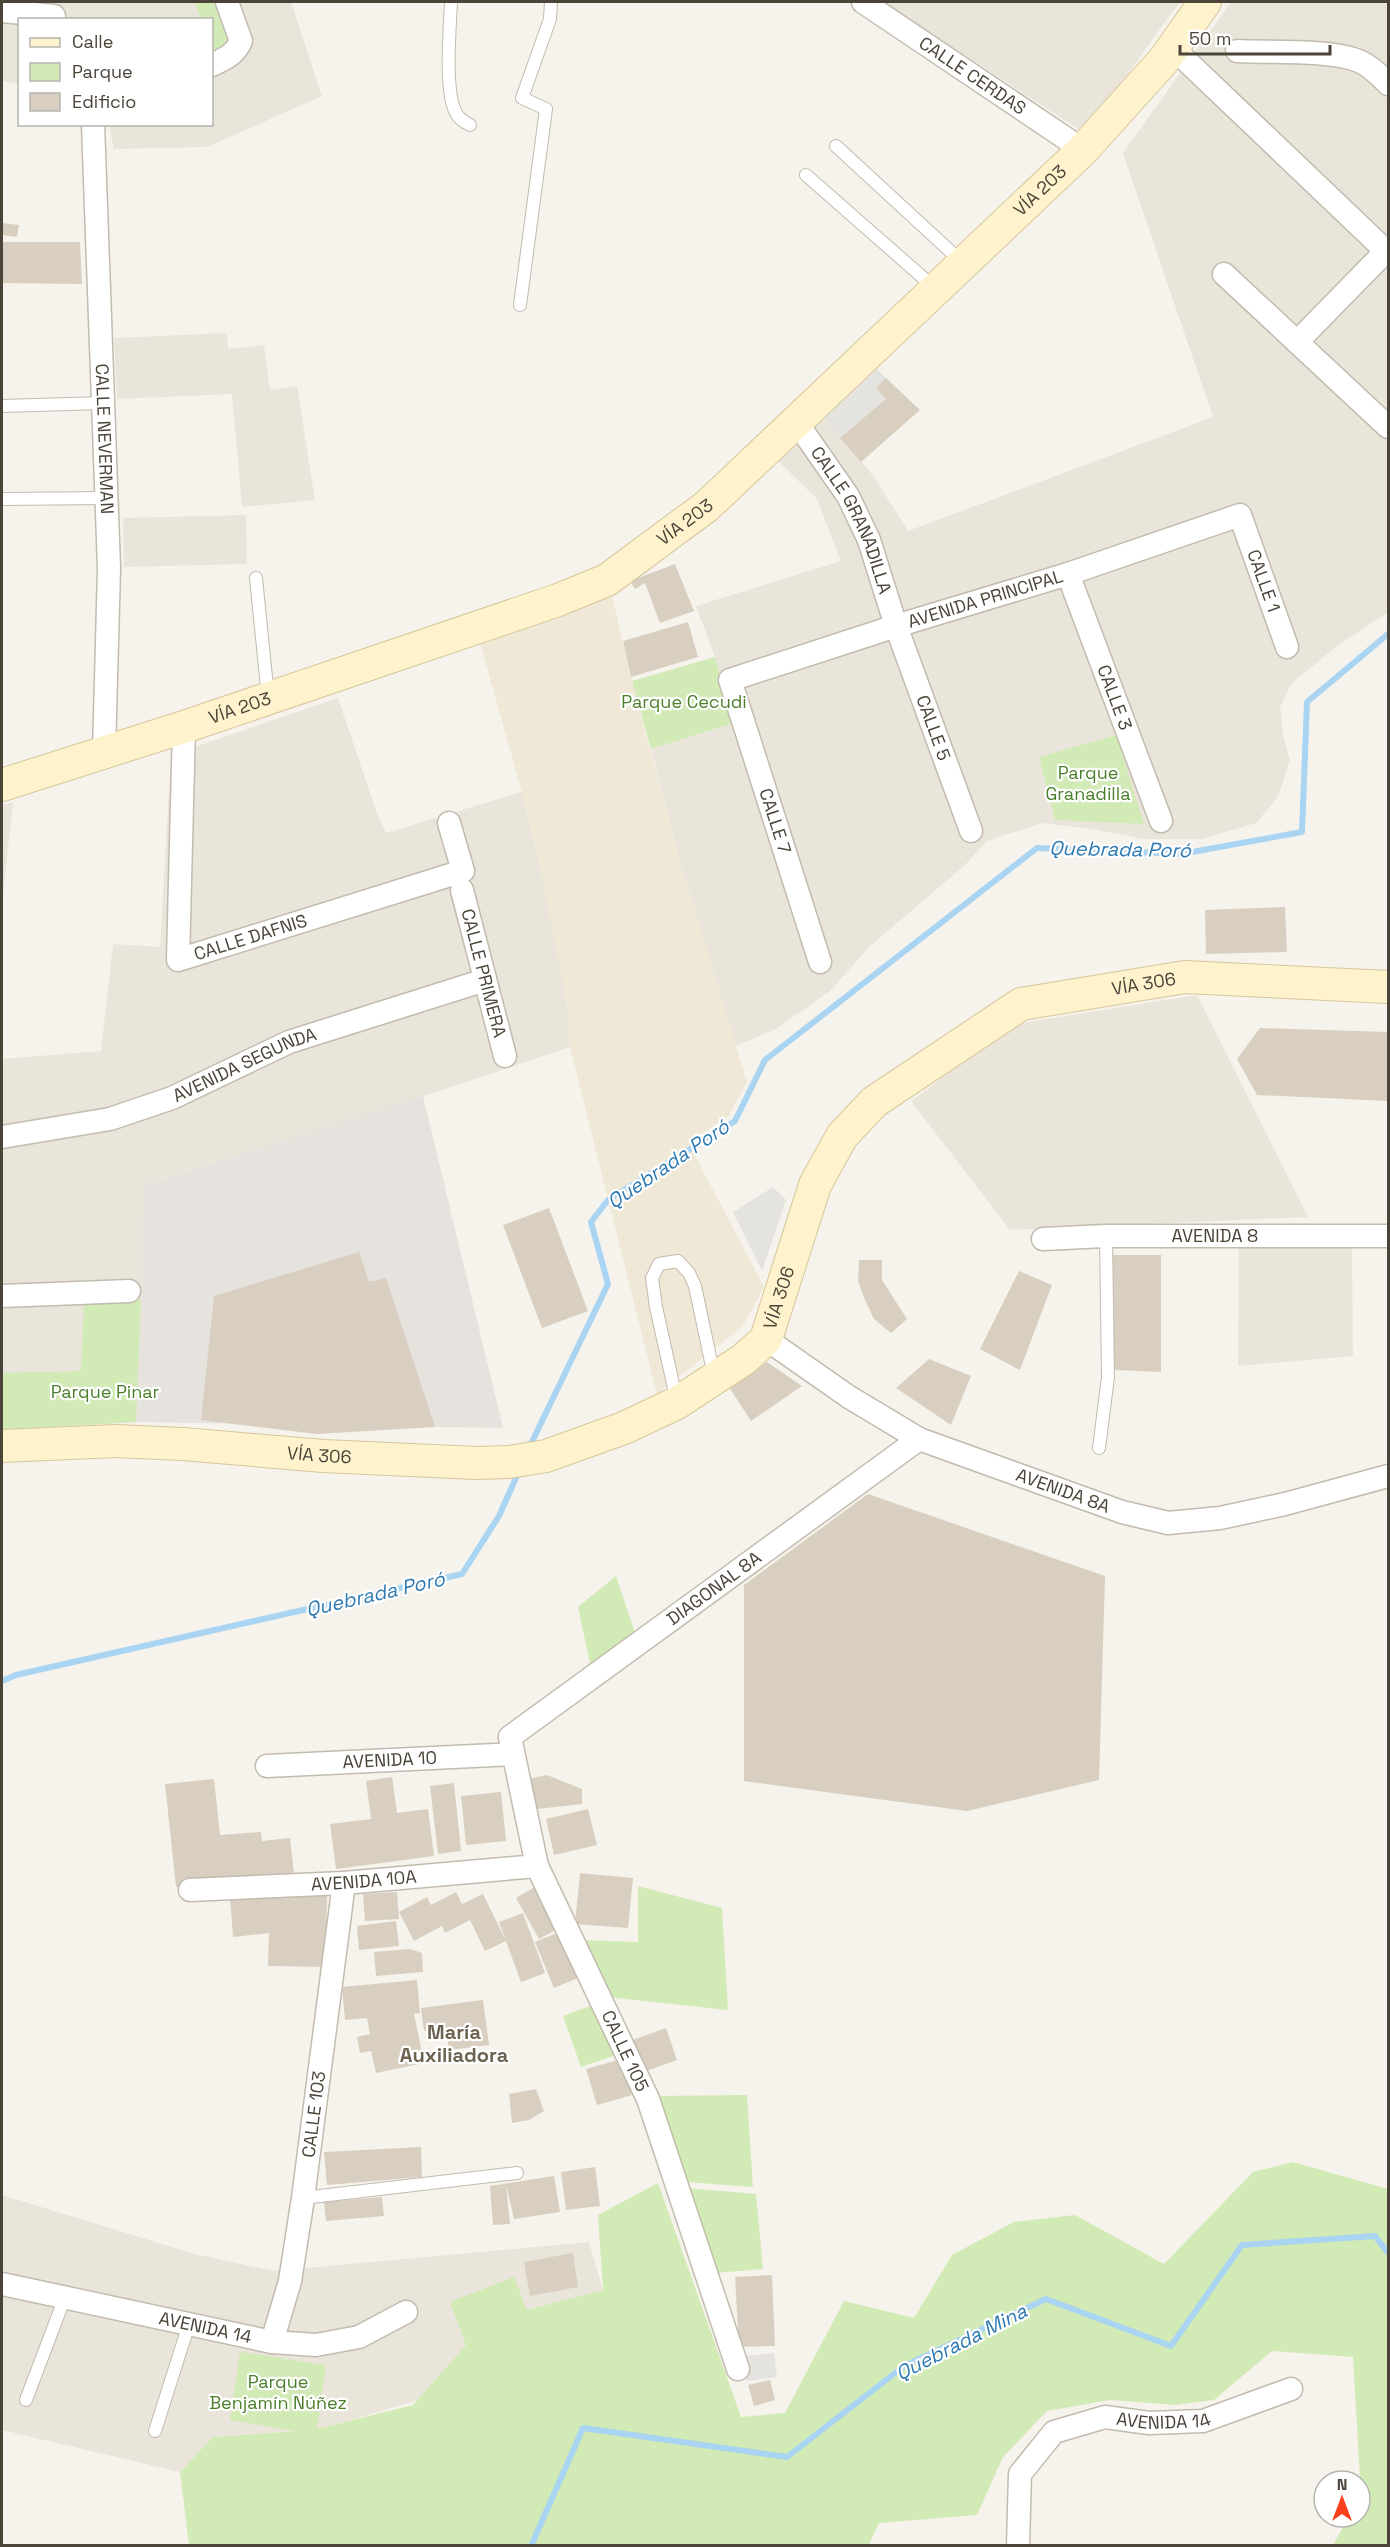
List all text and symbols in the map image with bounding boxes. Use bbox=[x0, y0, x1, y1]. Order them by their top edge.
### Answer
legend bbox=[18, 18, 213, 126]
scale bar bbox=[1180, 18, 1330, 56]
text: 50 m bbox=[1189, 27, 1231, 50]
text: Calle bbox=[72, 30, 113, 53]
street label: CALLE CERDAS bbox=[915, 31, 1031, 120]
text: Parque bbox=[72, 60, 133, 83]
text: Edificio bbox=[72, 90, 136, 113]
street label: VÍA 203 bbox=[1008, 160, 1071, 221]
street label: CALLE NEVERMAN bbox=[91, 363, 119, 515]
street label: CALLE GRANADILLA bbox=[806, 442, 897, 597]
street label: VÍA 203 bbox=[652, 493, 718, 550]
street label: CALLE 1 bbox=[1242, 546, 1286, 615]
street label: AVENIDA PRINCIPAL bbox=[905, 564, 1066, 633]
street label: CALLE 3 bbox=[1092, 661, 1138, 733]
street label: VÍA 203 bbox=[205, 686, 274, 729]
park label: Parque Cecudi bbox=[621, 690, 747, 713]
street label: CALLE 5 bbox=[911, 692, 956, 764]
park label: Parque Granadilla bbox=[1045, 761, 1131, 805]
street label: CALLE 7 bbox=[754, 785, 797, 856]
water label: Quebrada Poró bbox=[1049, 835, 1192, 863]
street label: CALLE PRIMERA bbox=[456, 906, 512, 1040]
street label: CALLE DAFNIS bbox=[191, 908, 310, 965]
street label: VÍA 306 bbox=[1110, 967, 1177, 1000]
street label: AVENIDA SEGUNDA bbox=[169, 1022, 319, 1107]
water label: Quebrada Poró bbox=[602, 1113, 735, 1214]
street label: AVENIDA 8 bbox=[1172, 1224, 1258, 1247]
street label: VÍA 306 bbox=[758, 1263, 799, 1332]
park label: Parque Pinar bbox=[51, 1380, 160, 1403]
street label: VÍA 306 bbox=[286, 1441, 352, 1468]
street label: AVENIDA 8A bbox=[1013, 1463, 1113, 1518]
street label: DIAGONAL 8A bbox=[662, 1546, 766, 1630]
water label: Quebrada Poró bbox=[303, 1565, 448, 1623]
street label: AVENIDA 10 bbox=[342, 1746, 438, 1773]
street label: AVENIDA 10A bbox=[310, 1865, 418, 1895]
street label: CALLE 105 bbox=[597, 2006, 654, 2095]
district label: María Auxiliadora bbox=[400, 2019, 509, 2068]
street label: CALLE 103 bbox=[296, 2070, 330, 2159]
water label: Quebrada Mina bbox=[891, 2297, 1032, 2386]
street label: AVENIDA 14 bbox=[157, 2306, 254, 2348]
park label: Parque Benjamín Núñez bbox=[209, 2370, 347, 2414]
street label: AVENIDA 14 bbox=[1115, 2407, 1214, 2434]
north arrow bbox=[1312, 2469, 1372, 2529]
text: N bbox=[1337, 2474, 1347, 2495]

